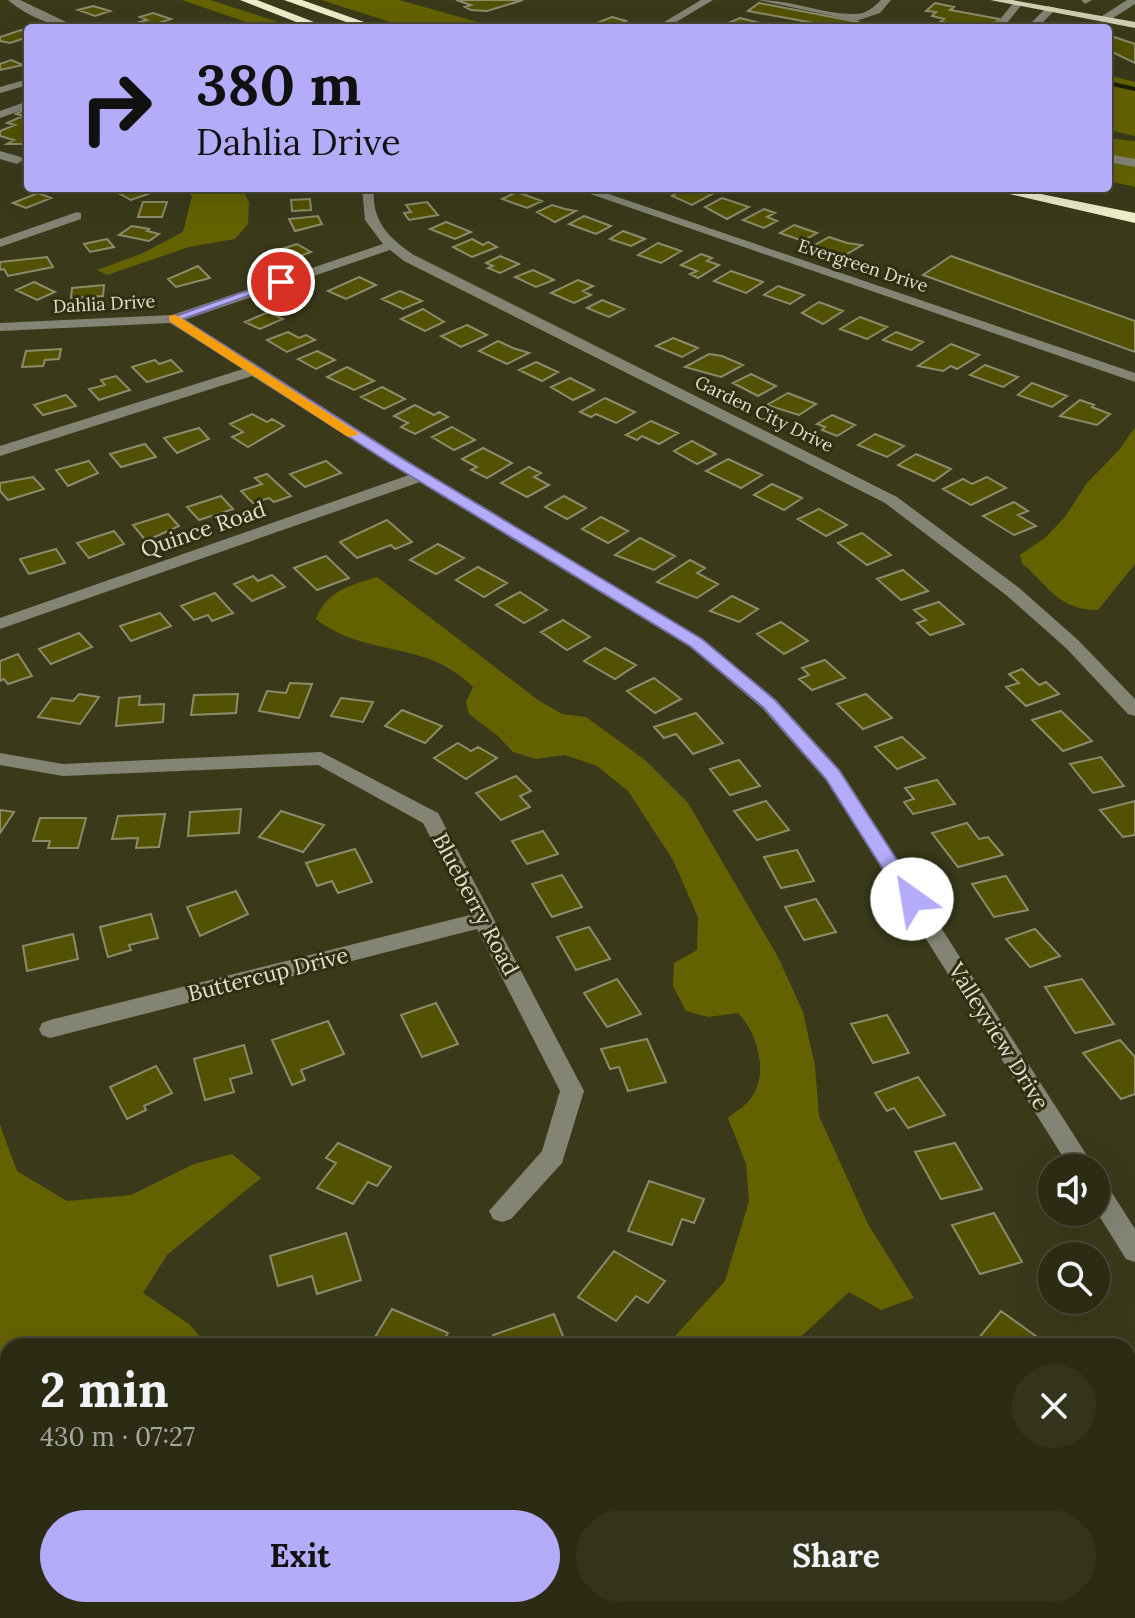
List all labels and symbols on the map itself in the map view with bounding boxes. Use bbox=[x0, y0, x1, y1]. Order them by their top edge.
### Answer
street label: Evergreen Drive bbox=[795, 234, 931, 297]
pin bbox=[247, 248, 315, 316]
street label: Dahlia Drive bbox=[52, 289, 156, 318]
street label: Garden City Drive bbox=[691, 370, 837, 457]
street label: Quince Road bbox=[137, 495, 269, 563]
street label: Blueberry Road bbox=[427, 828, 525, 980]
position arrow bbox=[870, 857, 954, 941]
street label: Buttercup Drive bbox=[185, 941, 351, 1007]
street label: Valleyview Drive bbox=[942, 956, 1055, 1115]

